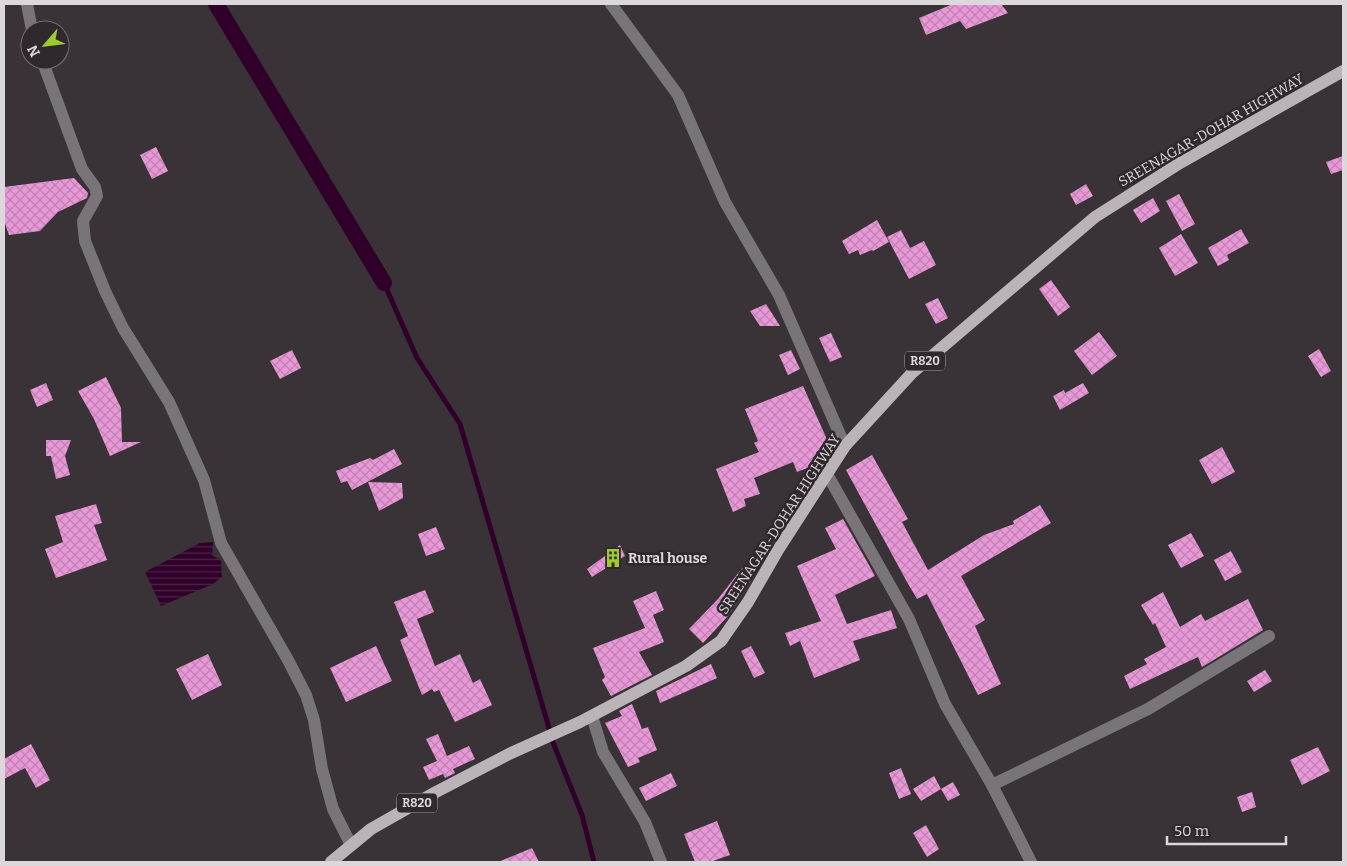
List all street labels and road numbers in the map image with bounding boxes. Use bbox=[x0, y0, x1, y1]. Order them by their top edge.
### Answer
street label: SREENAGAR-DOHAR HIGHWAY bbox=[1116, 70, 1307, 191]
road number: R820 bbox=[905, 352, 945, 371]
street label: SREENAGAR-DOHAR HIGHWAY bbox=[715, 431, 844, 617]
road number: R820 bbox=[397, 794, 437, 812]

